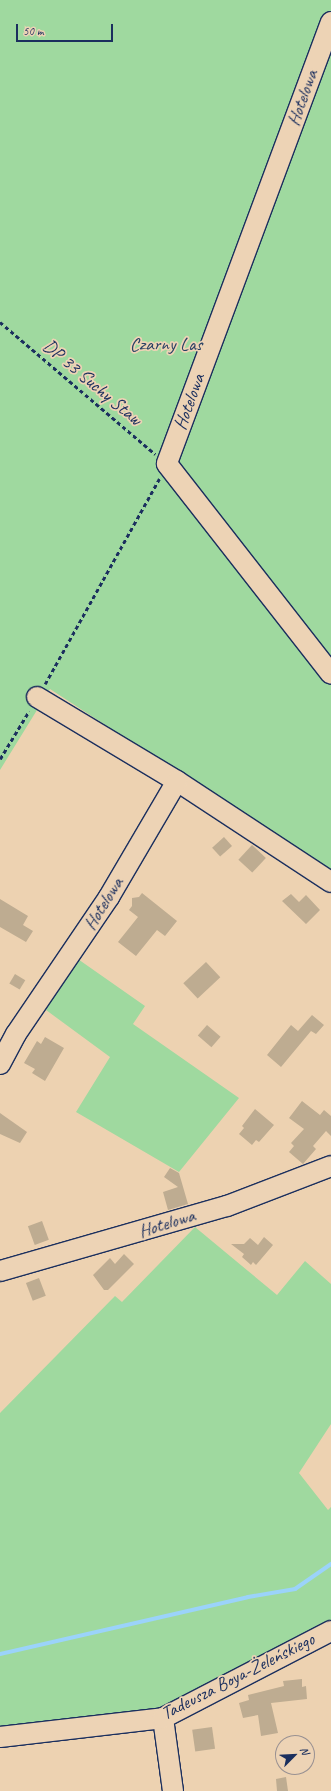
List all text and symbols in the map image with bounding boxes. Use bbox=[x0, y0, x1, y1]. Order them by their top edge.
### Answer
scale bar bbox=[18, 16, 115, 42]
text: 50 m bbox=[23, 23, 43, 39]
street label: Hotelowa bbox=[282, 67, 324, 129]
park label: Czarny Las bbox=[130, 334, 202, 356]
street label: DP 33 Suchy Staw bbox=[38, 335, 146, 431]
street label: Hotelowa bbox=[169, 371, 211, 433]
street label: Hotelowa bbox=[79, 873, 129, 935]
street label: Hotelowa bbox=[136, 1205, 198, 1243]
street label: Tadeusza Boya-Żeleńskiego bbox=[158, 1629, 318, 1725]
north arrow bbox=[275, 1735, 315, 1775]
text: N bbox=[297, 1745, 313, 1756]

